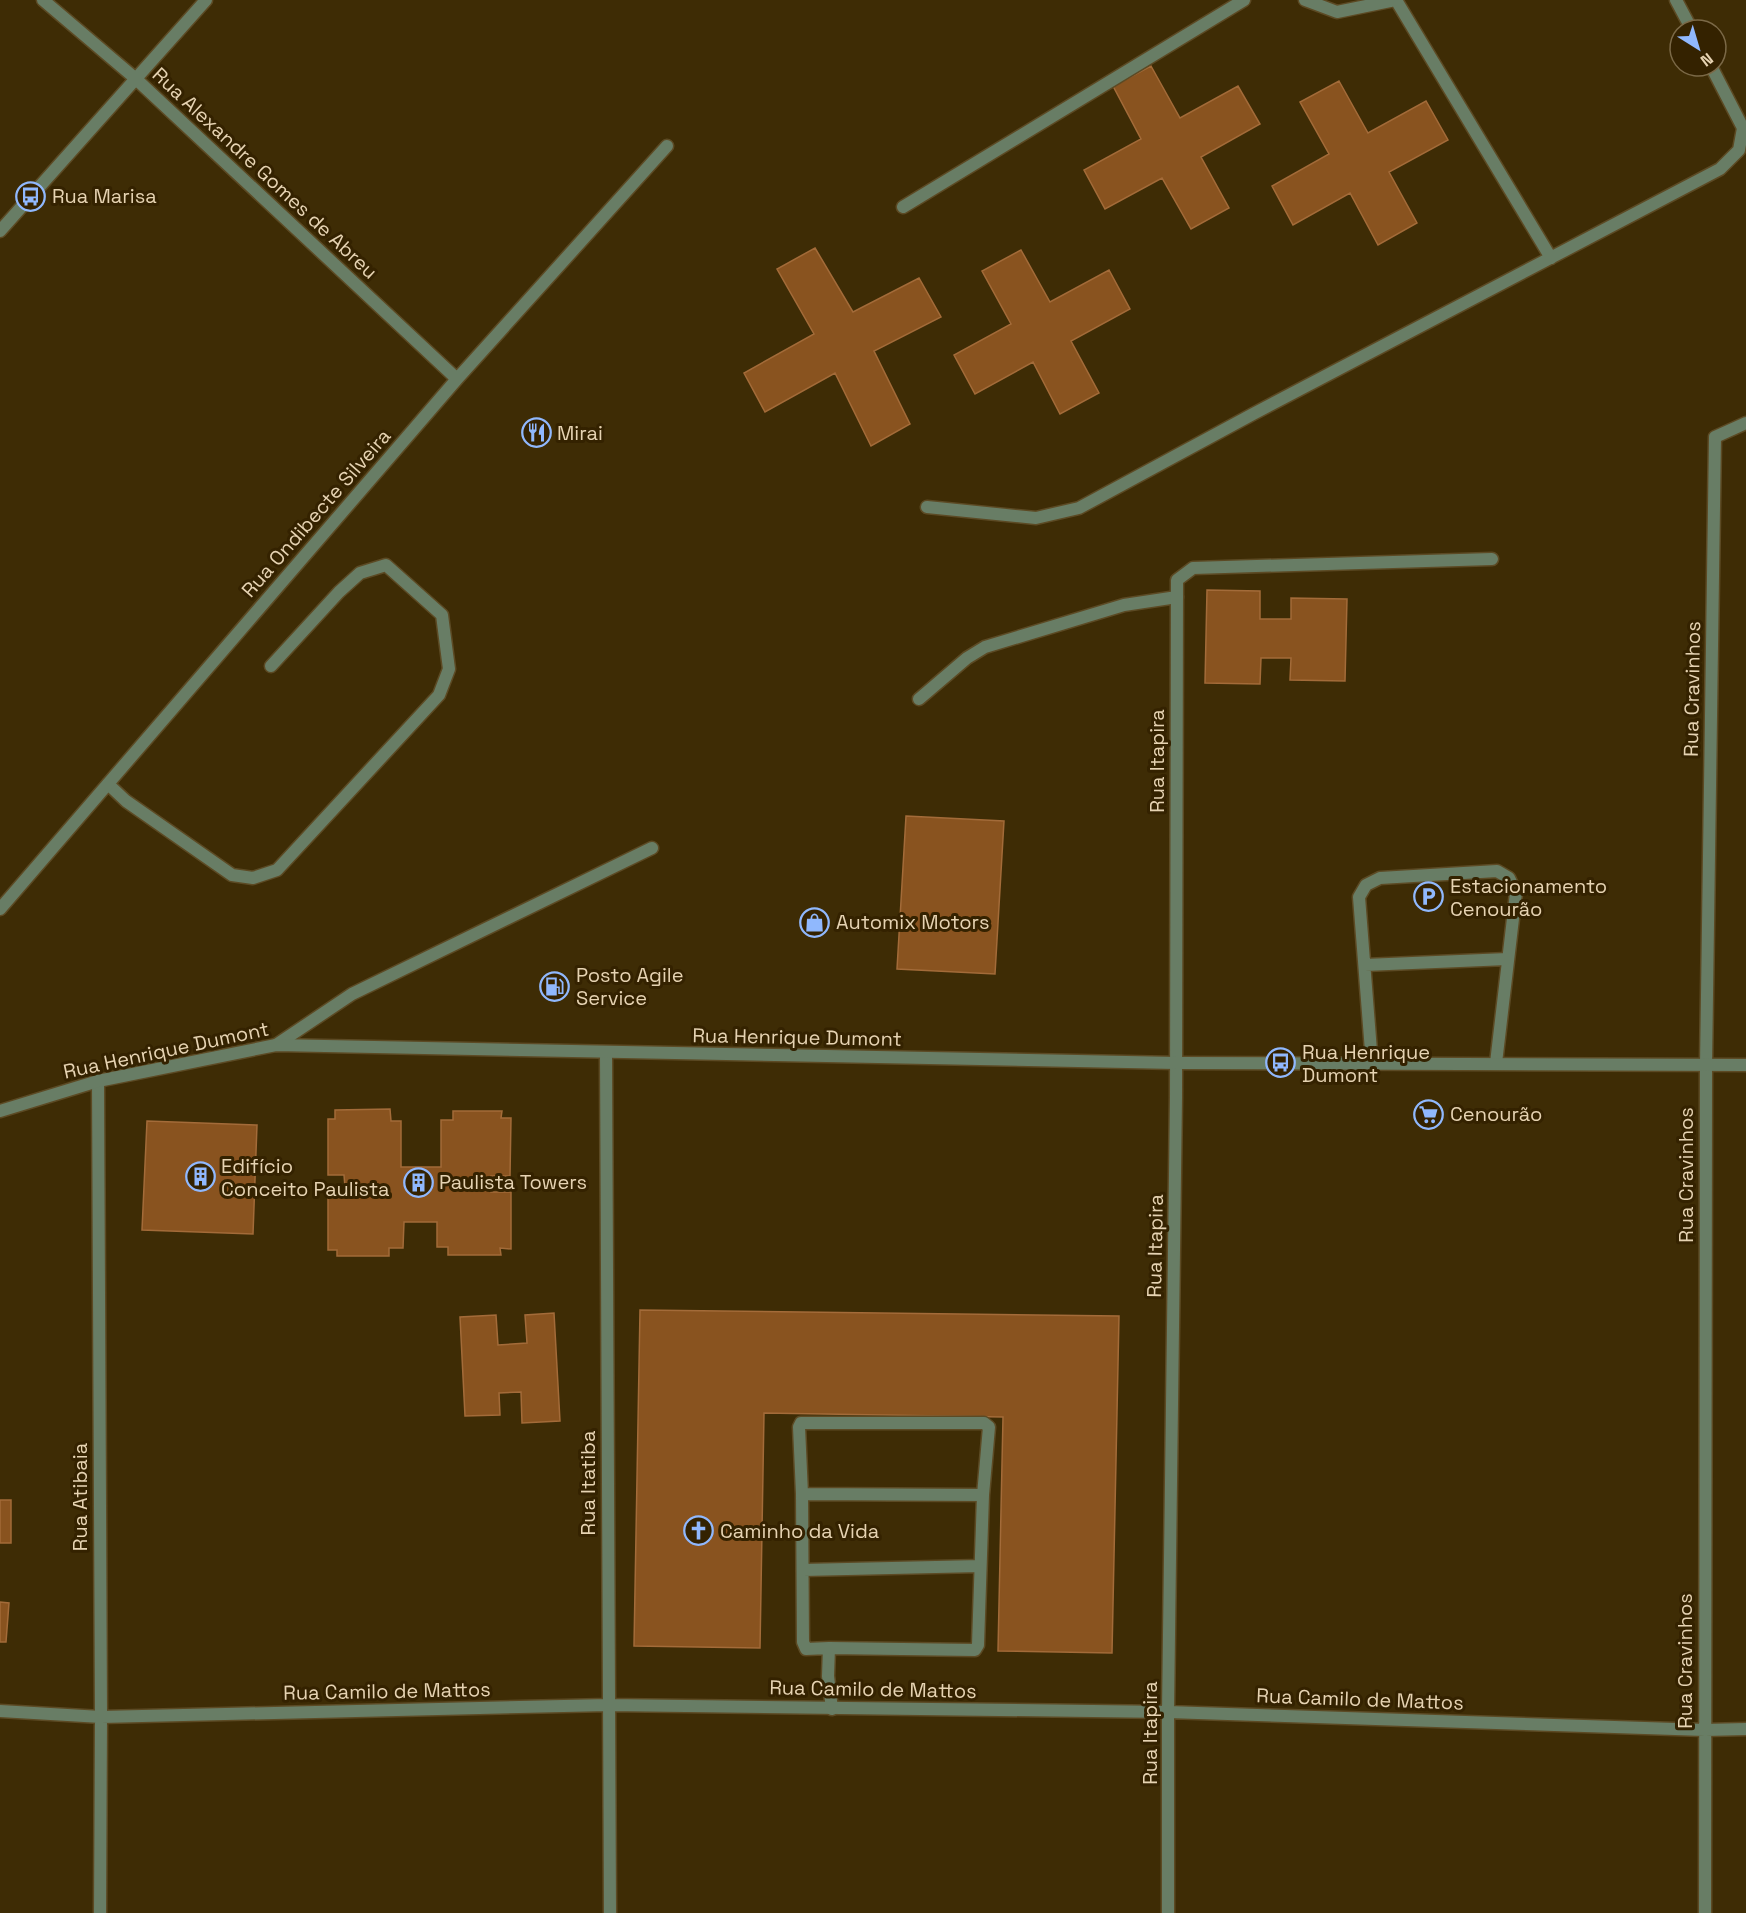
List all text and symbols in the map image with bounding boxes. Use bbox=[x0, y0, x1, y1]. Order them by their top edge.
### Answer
north arrow bbox=[1668, 18, 1728, 78]
text: N bbox=[1696, 48, 1717, 71]
street label: Rua Alexandre Gomes de Abreu bbox=[147, 62, 383, 284]
bus stop icon: Rua Marisa bbox=[15, 180, 47, 212]
place label: Rua Marisa bbox=[52, 183, 157, 209]
restaurant icon: Mirai bbox=[520, 417, 552, 449]
place label: Mirai bbox=[557, 420, 603, 446]
street label: Rua Ondibecte Silveira bbox=[236, 423, 396, 603]
street label: Rua Cravinhos bbox=[1678, 621, 1706, 757]
street label: Rua Itapira bbox=[1144, 709, 1170, 813]
place label: Estacionamento Cenourão bbox=[1450, 873, 1607, 922]
parking icon: Estacionamento Cenourão bbox=[1413, 881, 1445, 913]
shop icon: Automix Motors bbox=[799, 906, 831, 938]
place label: Automix Motors bbox=[836, 909, 990, 935]
place label: Posto Agile Service bbox=[576, 962, 684, 1011]
fuel station icon: Posto Agile Service bbox=[539, 970, 571, 1002]
street label: Rua Henrique Dumont bbox=[61, 1016, 271, 1084]
street label: Rua Henrique Dumont bbox=[692, 1022, 902, 1052]
place label: Rua Henrique Dumont bbox=[1302, 1039, 1430, 1088]
bus stop icon: Rua Henrique Dumont bbox=[1265, 1047, 1297, 1079]
supermarket icon: Cenourão bbox=[1413, 1098, 1445, 1130]
place label: Cenourão bbox=[1450, 1101, 1542, 1127]
street label: Rua Cravinhos bbox=[1673, 1107, 1699, 1243]
place label: Edifício Conceito Paulista bbox=[221, 1153, 390, 1202]
building icon: Edifício Conceito Paulista bbox=[184, 1161, 216, 1193]
building icon: Paulista Towers bbox=[402, 1166, 434, 1198]
place label: Paulista Towers bbox=[439, 1169, 587, 1195]
street label: Rua Itapira bbox=[1141, 1194, 1169, 1298]
street label: Rua Itatiba bbox=[575, 1431, 601, 1535]
street label: Rua Atibaia bbox=[67, 1443, 93, 1551]
church icon: Caminho da Vida bbox=[683, 1515, 715, 1547]
place label: Caminho da Vida bbox=[720, 1518, 879, 1544]
street label: Rua Cravinhos bbox=[1672, 1593, 1698, 1729]
street label: Rua Camilo de Mattos bbox=[769, 1674, 977, 1704]
street label: Rua Camilo de Mattos bbox=[283, 1676, 491, 1706]
street label: Rua Itapira bbox=[1137, 1681, 1163, 1785]
street label: Rua Camilo de Mattos bbox=[1256, 1682, 1464, 1716]

